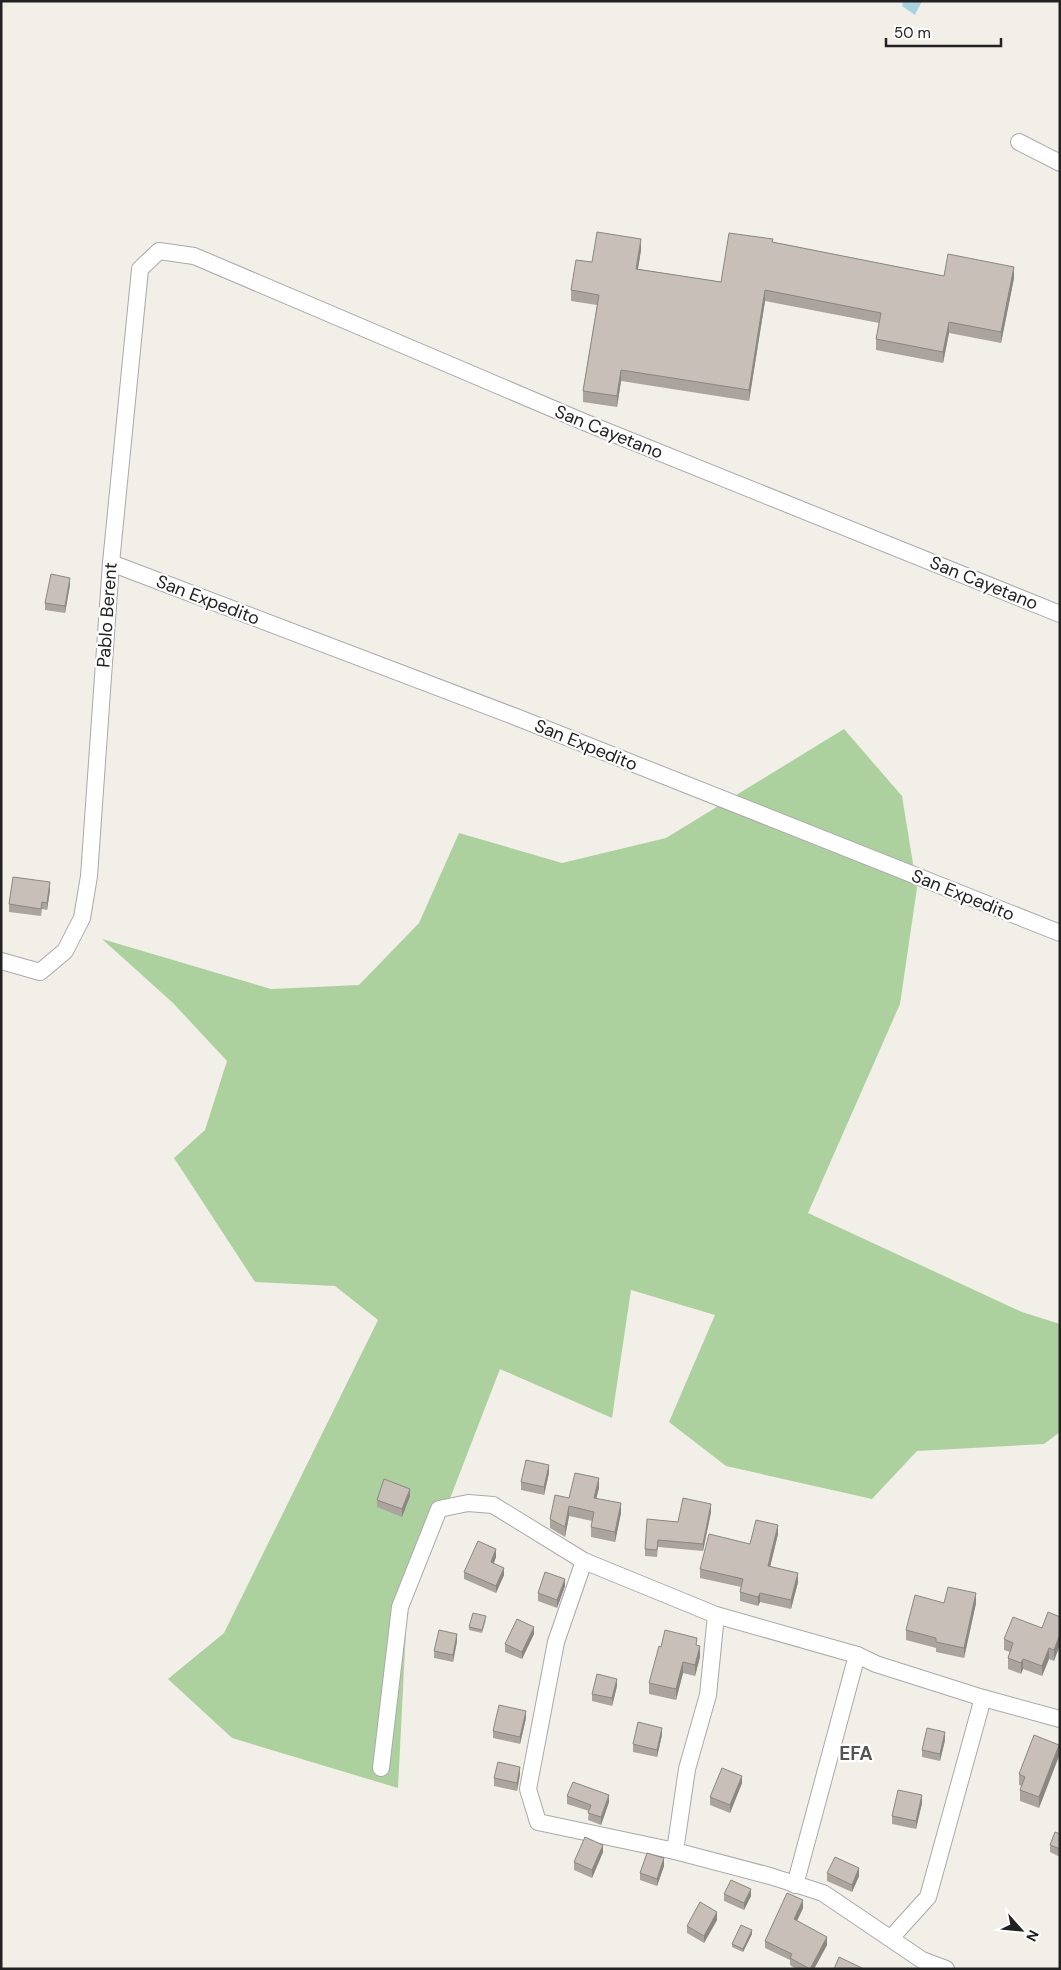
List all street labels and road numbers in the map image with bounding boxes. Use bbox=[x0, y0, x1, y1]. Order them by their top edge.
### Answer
street label: San Cayetano bbox=[551, 399, 667, 465]
street label: San Cayetano bbox=[926, 550, 1042, 616]
street label: Pablo Berent bbox=[91, 562, 123, 668]
street label: San Expedito bbox=[153, 569, 263, 631]
street label: San Expedito bbox=[531, 713, 641, 777]
street label: San Expedito bbox=[908, 863, 1018, 927]

